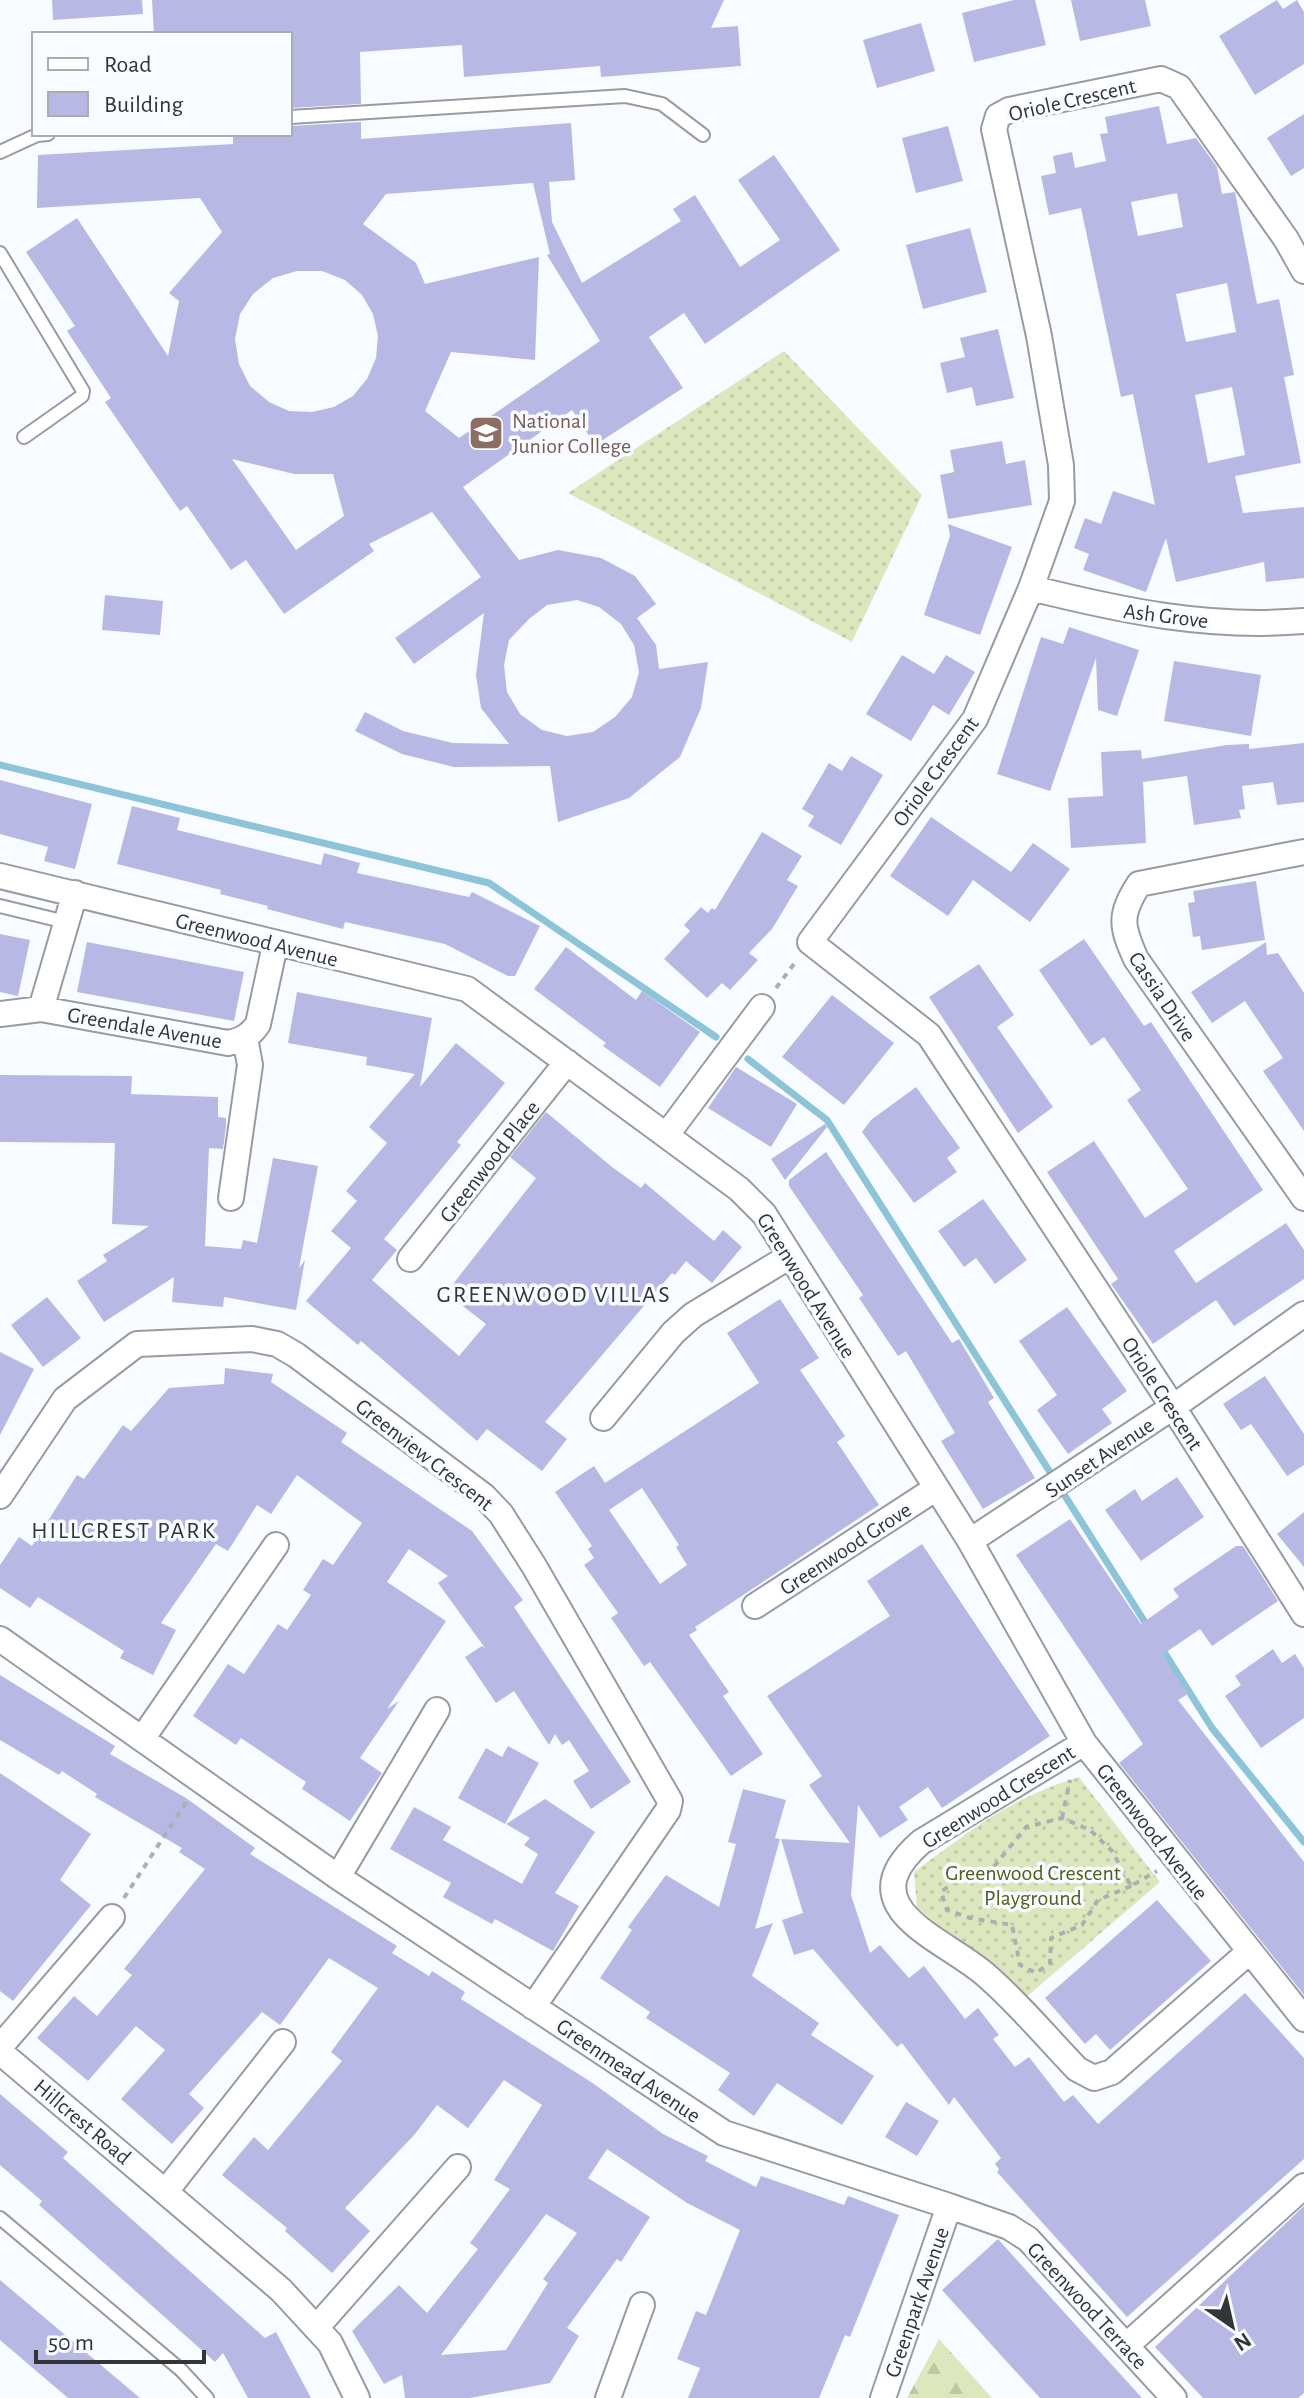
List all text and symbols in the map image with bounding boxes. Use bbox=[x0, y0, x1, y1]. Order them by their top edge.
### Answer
legend bbox=[32, 32, 292, 136]
text: Road bbox=[104, 53, 152, 77]
street label: Oriole Crescent bbox=[1007, 75, 1138, 125]
text: Building bbox=[104, 93, 183, 117]
place label: National Junior College bbox=[512, 410, 631, 457]
school or university icon: National Junior College bbox=[467, 414, 505, 452]
street label: Ash Grove bbox=[1122, 600, 1210, 632]
street label: Oriole Crescent bbox=[889, 713, 983, 831]
street label: Greenwood Avenue bbox=[173, 909, 340, 971]
street label: Cassia Drive bbox=[1124, 948, 1200, 1045]
street label: Greendale Avenue bbox=[66, 1004, 224, 1052]
street label: Greenwood Place bbox=[436, 1097, 544, 1227]
street label: Greenwood Avenue bbox=[753, 1209, 860, 1362]
district label: GREENWOOD VILLAS bbox=[437, 1283, 671, 1307]
street label: Oriole Crescent bbox=[1118, 1333, 1207, 1454]
street label: Greenview Crescent bbox=[352, 1395, 497, 1515]
street label: Sunset Avenue bbox=[1041, 1414, 1158, 1502]
street label: Greenwood Grove bbox=[776, 1498, 915, 1599]
district label: HILLCREST PARK bbox=[31, 1519, 217, 1543]
street label: Greenwood Crescent bbox=[918, 1741, 1079, 1853]
street label: Greenwood Avenue bbox=[1092, 1759, 1212, 1904]
park label: Greenwood Crescent Playground bbox=[945, 1862, 1121, 1909]
street label: Greenmead Avenue bbox=[553, 2015, 704, 2127]
street label: Hillcrest Road bbox=[30, 2075, 135, 2169]
street label: Greenpark Avenue bbox=[881, 2224, 953, 2380]
street label: Greenwood Terrace bbox=[1023, 2238, 1151, 2373]
north arrow bbox=[1192, 2286, 1272, 2366]
scale bar bbox=[36, 2314, 204, 2364]
text: N bbox=[1230, 2328, 1255, 2355]
text: 50 m bbox=[48, 2331, 94, 2355]

